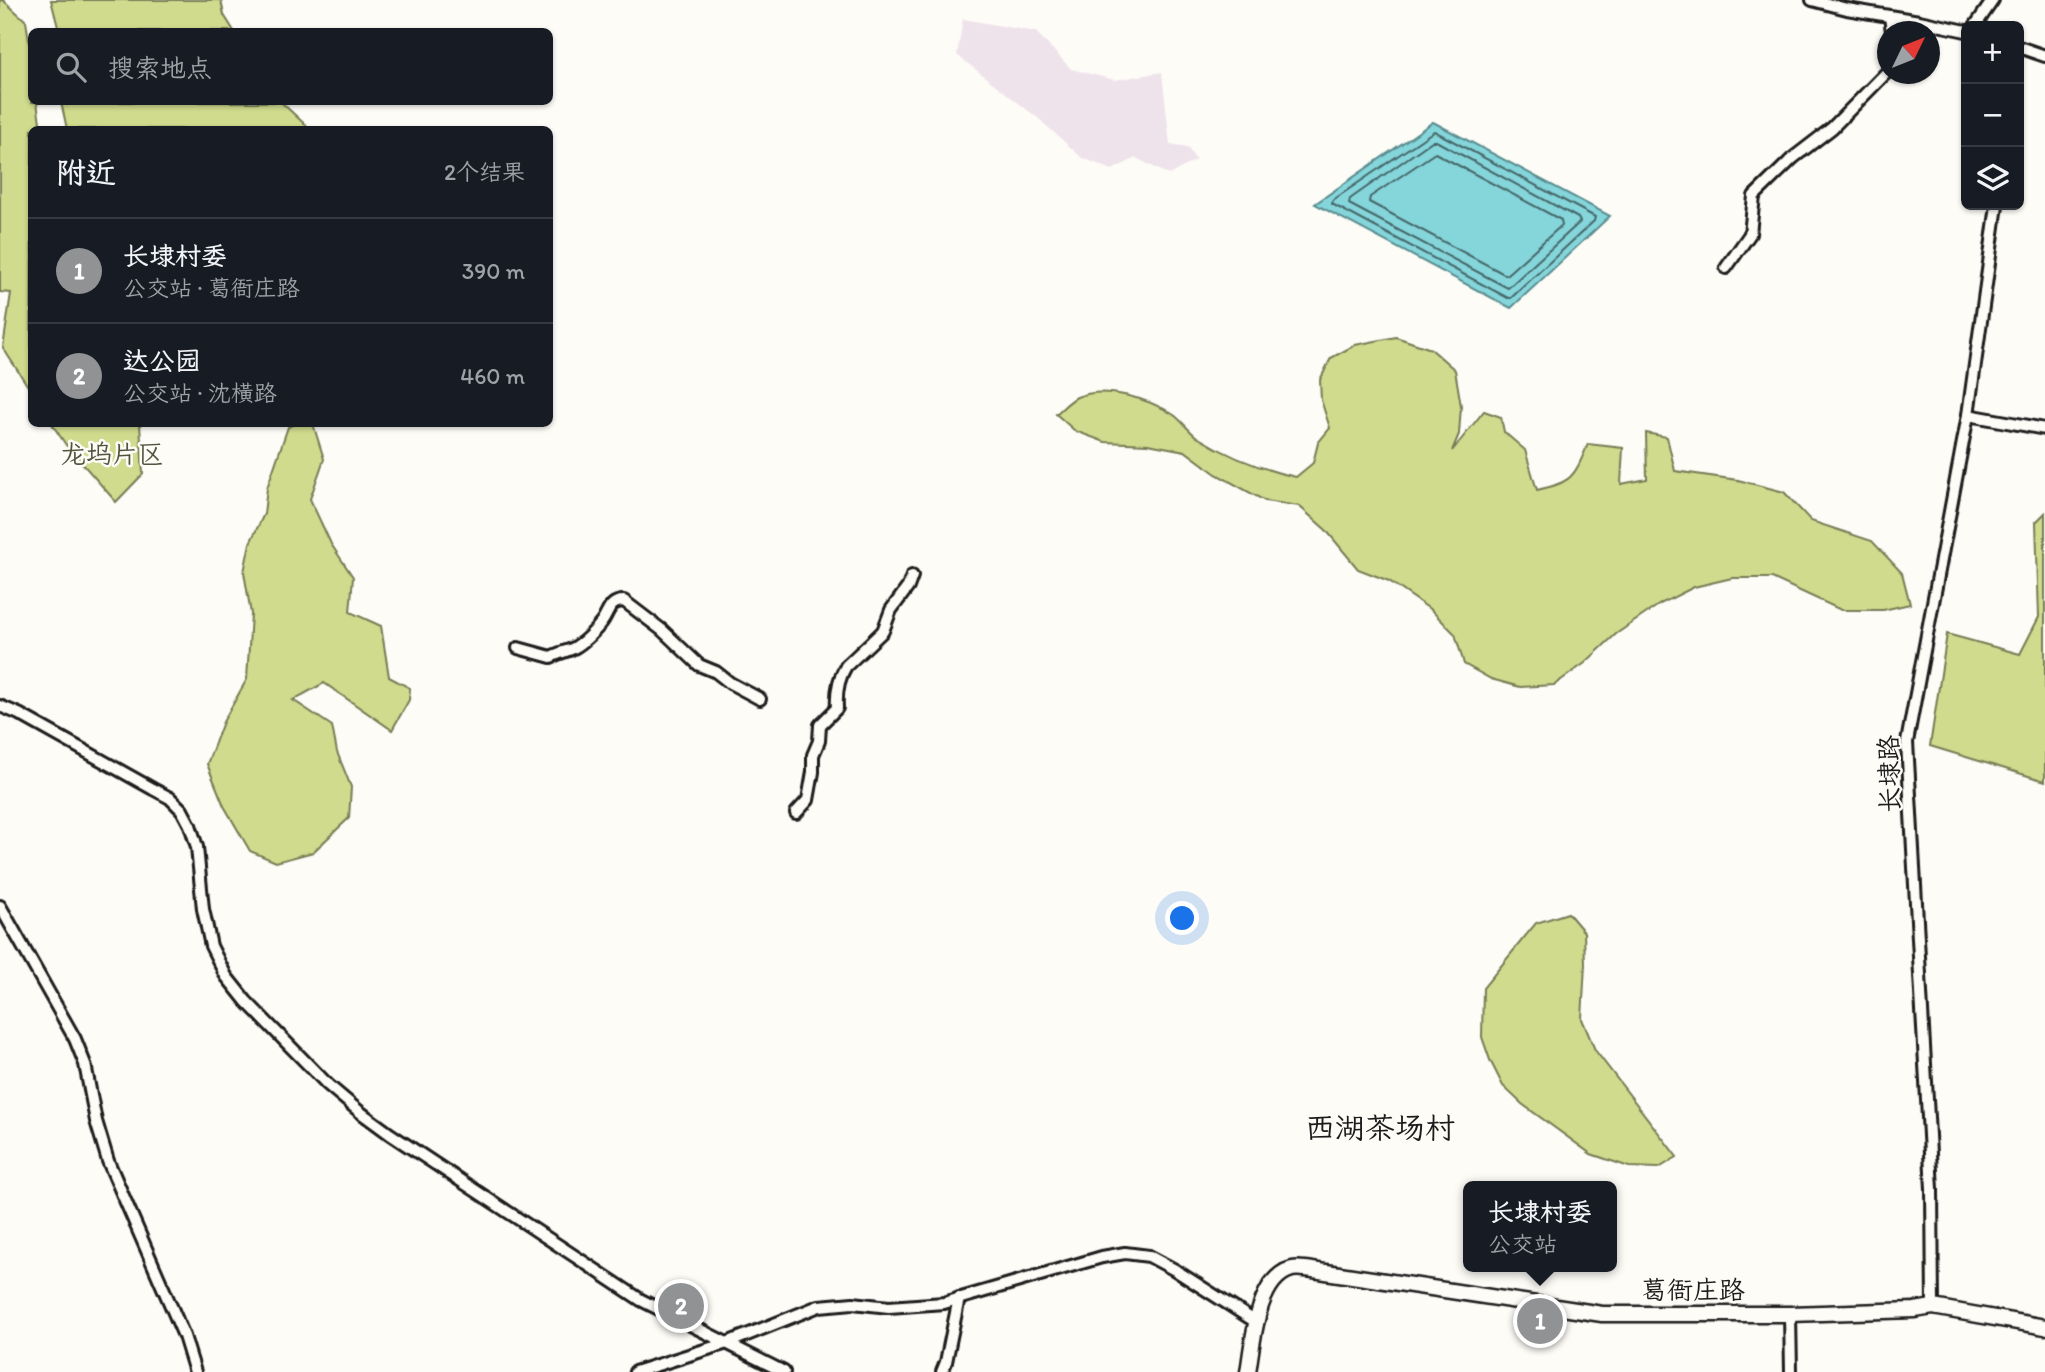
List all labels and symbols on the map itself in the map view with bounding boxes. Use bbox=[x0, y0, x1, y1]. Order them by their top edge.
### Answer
north arrow bbox=[1877, 21, 1940, 84]
park label: 龙坞片区 bbox=[60, 438, 164, 470]
street label: 长埭路 bbox=[1872, 735, 1906, 813]
your location bbox=[1165, 901, 1199, 935]
district label: 西湖茶场村 bbox=[1305, 1109, 1455, 1146]
street label: 葛衙庄路 bbox=[1641, 1274, 1745, 1306]
pin: 2 bbox=[658, 1280, 704, 1332]
pin: 1 bbox=[1517, 1295, 1563, 1347]

